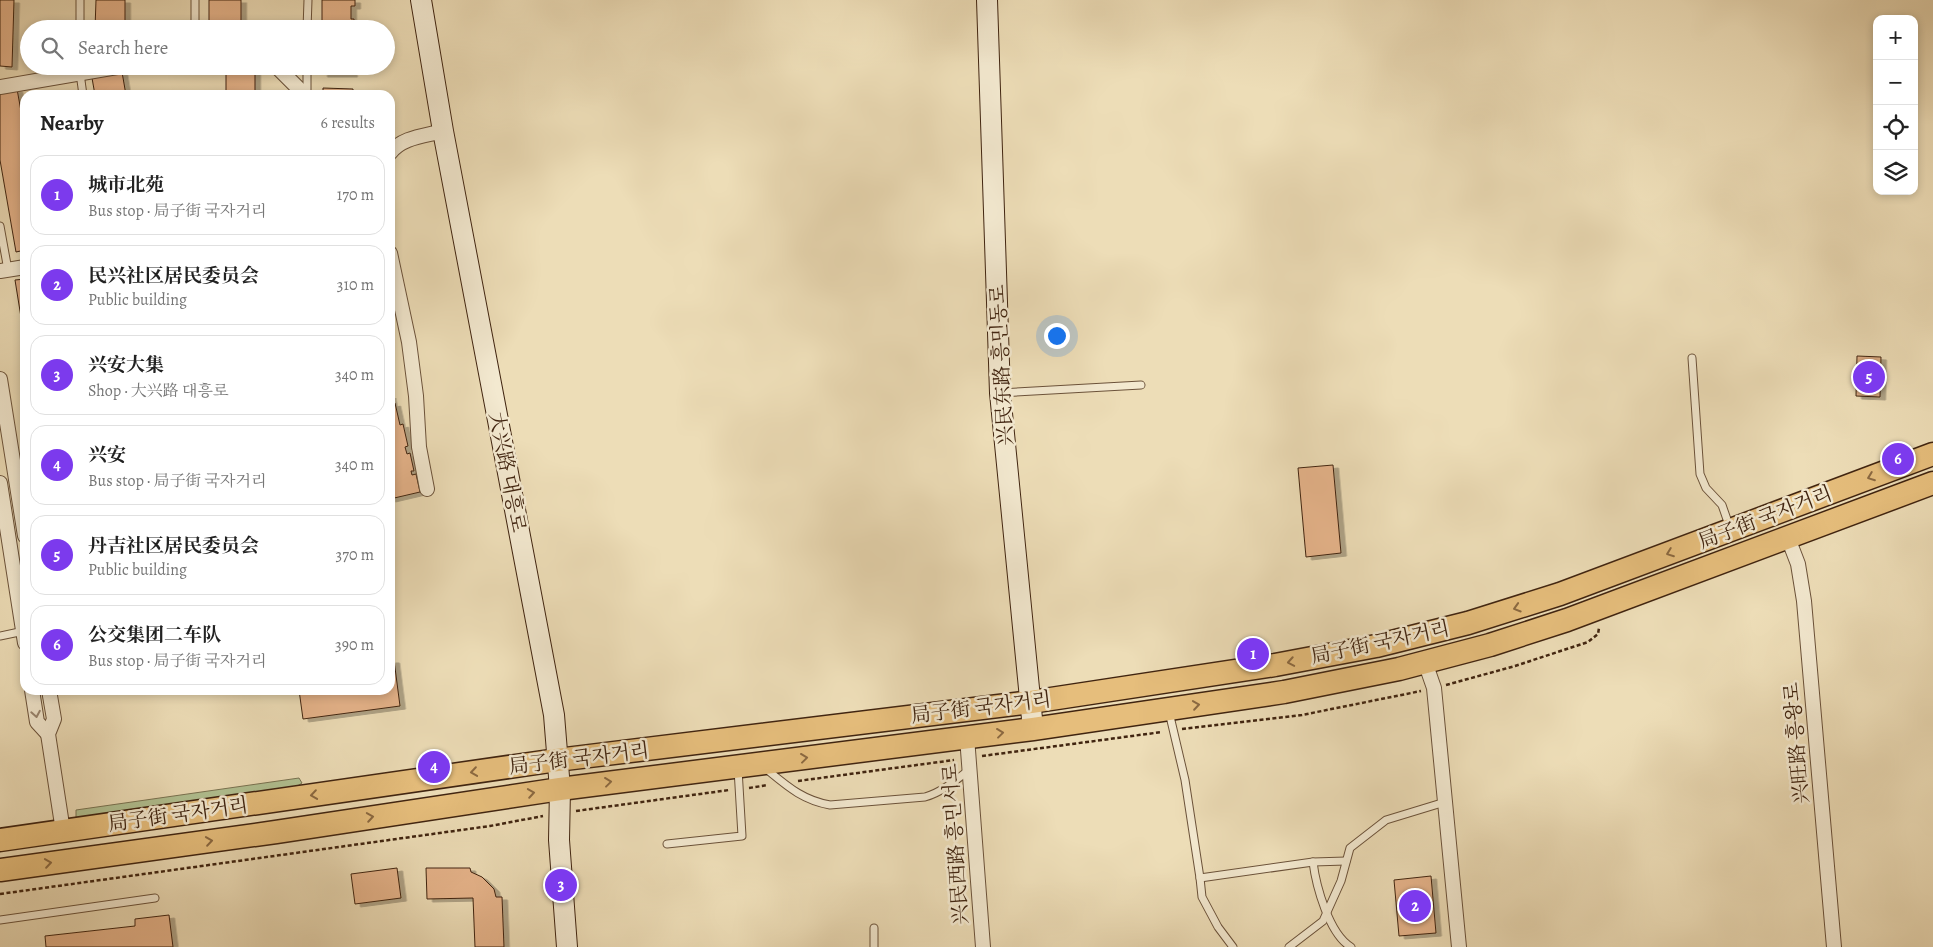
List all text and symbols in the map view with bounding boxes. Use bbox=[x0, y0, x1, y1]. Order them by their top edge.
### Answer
map controls bbox=[1873, 15, 1918, 195]
button: + bbox=[1873, 15, 1918, 60]
search box bbox=[20, 20, 395, 75]
icon: search bbox=[38, 34, 66, 62]
text: Search here bbox=[78, 35, 168, 61]
button: − bbox=[1873, 60, 1918, 105]
button: locate bbox=[1873, 105, 1918, 150]
text: Nearby bbox=[40, 109, 103, 137]
text: 6 results bbox=[321, 112, 375, 134]
button: layers bbox=[1873, 150, 1918, 195]
text: 城市北苑 bbox=[88, 172, 164, 198]
text: 1 bbox=[54, 184, 60, 206]
text: 170 m bbox=[337, 184, 374, 206]
text: Bus stop · 局子街 국자거리 bbox=[88, 200, 266, 222]
text: 民兴社区居民委员会 bbox=[88, 263, 259, 289]
text: 2 bbox=[53, 274, 61, 296]
text: 310 m bbox=[337, 274, 374, 296]
street label: 兴民东路 흥민동로 bbox=[984, 284, 1019, 446]
text: Public building bbox=[88, 289, 187, 311]
your location bbox=[1044, 323, 1070, 349]
text: 兴安大集 bbox=[88, 352, 164, 378]
pin: 5 bbox=[1853, 358, 1885, 396]
text: 3 bbox=[54, 364, 60, 386]
text: 340 m bbox=[335, 364, 374, 386]
text: Shop · 大兴路 대흥로 bbox=[88, 380, 228, 402]
street label: 大兴路 대흥로 bbox=[483, 410, 532, 535]
pin: 6 bbox=[1882, 440, 1914, 478]
text: 兴安 bbox=[88, 442, 126, 468]
text: 4 bbox=[53, 454, 61, 476]
text: 340 m bbox=[335, 454, 374, 476]
text: Bus stop · 局子街 국자거리 bbox=[88, 470, 266, 492]
one-way arrow bbox=[1867, 471, 1876, 482]
street label: 局子街 국자거리 bbox=[1694, 480, 1836, 555]
text: 丹吉社区居民委员会 bbox=[88, 533, 259, 559]
text: 5 bbox=[54, 544, 60, 566]
text: 370 m bbox=[336, 544, 374, 566]
one-way arrow bbox=[1666, 547, 1675, 557]
text: Public building bbox=[88, 559, 187, 581]
one-way arrow bbox=[1513, 602, 1521, 612]
street label: 局子街 국자거리 bbox=[1308, 615, 1452, 670]
text: 公交集团二车队 bbox=[88, 622, 221, 648]
text: 6 bbox=[53, 634, 61, 656]
text: 390 m bbox=[335, 634, 374, 656]
pin: 1 bbox=[1237, 635, 1269, 673]
text: Bus stop · 局子街 국자거리 bbox=[88, 650, 266, 672]
one-way arrow bbox=[1286, 656, 1295, 666]
street label: 兴旺路 흥왕로 bbox=[1778, 681, 1815, 805]
street label: 局子街 국자거리 bbox=[909, 685, 1053, 730]
one-way arrow bbox=[1191, 700, 1200, 710]
one-way arrow bbox=[31, 709, 41, 718]
one-way arrow bbox=[997, 728, 1005, 739]
street label: 局子街 국자거리 bbox=[507, 736, 651, 781]
pin: 4 bbox=[418, 748, 450, 786]
one-way arrow bbox=[801, 753, 809, 764]
street label: 兴民西路 흥민서로 bbox=[936, 763, 975, 925]
one-way arrow bbox=[470, 766, 478, 777]
one-way arrow bbox=[604, 778, 613, 788]
one-way arrow bbox=[527, 788, 535, 799]
one-way arrow bbox=[309, 789, 317, 800]
street label: 局子街 국자거리 bbox=[106, 791, 250, 838]
one-way arrow bbox=[366, 813, 374, 823]
one-way arrow bbox=[206, 836, 214, 847]
one-way arrow bbox=[45, 858, 53, 869]
pin: 3 bbox=[545, 866, 577, 904]
pin: 2 bbox=[1399, 887, 1431, 925]

